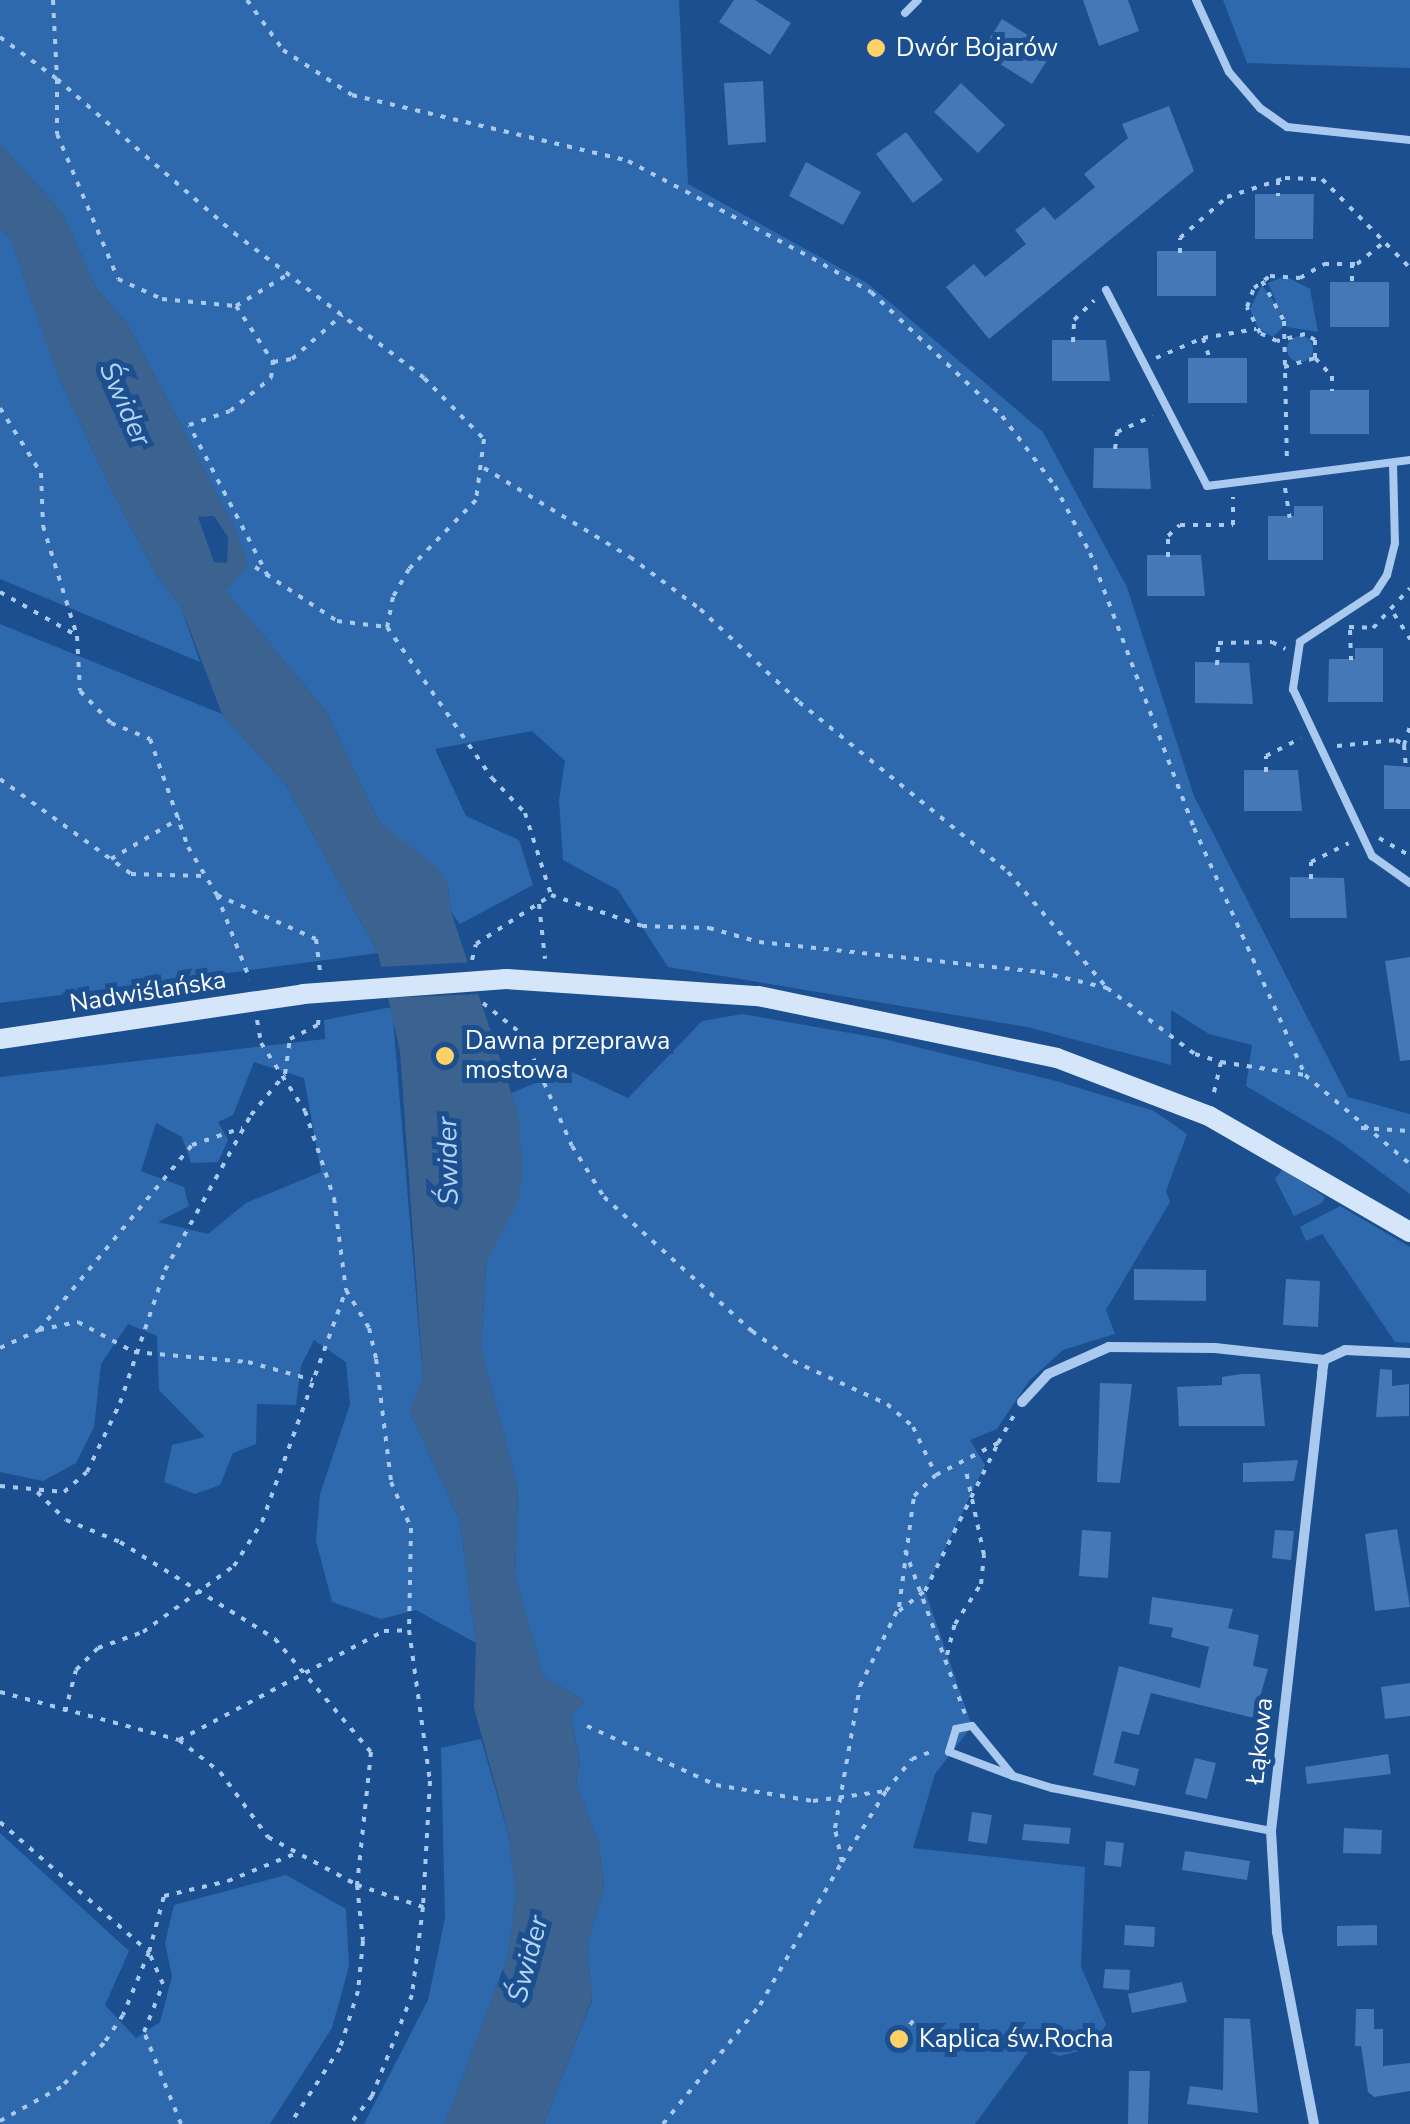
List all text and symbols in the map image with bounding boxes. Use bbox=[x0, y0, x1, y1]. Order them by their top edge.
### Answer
place label: Dwór Bojarów bbox=[896, 33, 1058, 63]
marker: Dwór Bojarów bbox=[865, 37, 887, 59]
water label: Świder bbox=[92, 357, 158, 451]
street label: Nadwiślańska bbox=[68, 965, 228, 1019]
place label: Dawna przeprawa mostowa bbox=[465, 1027, 670, 1086]
marker: Dawna przeprawa mostowa bbox=[434, 1045, 456, 1067]
water label: Świder bbox=[430, 1117, 466, 1205]
street label: Łąkowa bbox=[1241, 1696, 1279, 1786]
water label: Świder bbox=[500, 1912, 556, 2006]
place label: Kaplica św.Rocha bbox=[919, 2024, 1113, 2054]
marker: Kaplica św.Rocha bbox=[888, 2028, 910, 2050]

